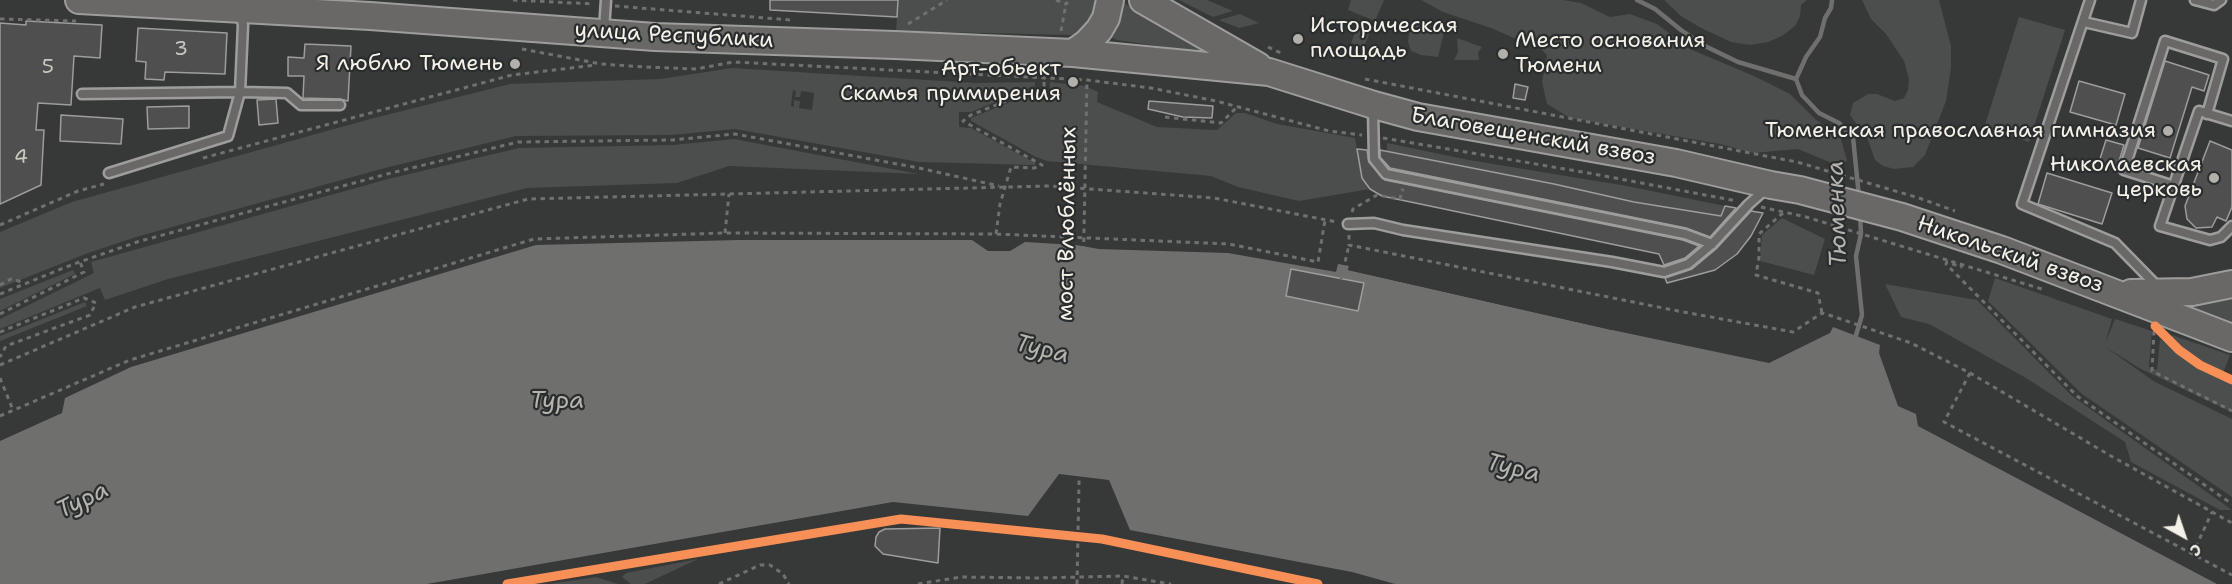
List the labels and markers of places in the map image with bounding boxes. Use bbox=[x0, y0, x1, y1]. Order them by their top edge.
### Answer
place label: Историческая площадь bbox=[1310, 13, 1458, 64]
place label: Место основания Тюмени bbox=[1515, 28, 1706, 80]
marker: Историческая площадь bbox=[1291, 32, 1305, 46]
marker: Место основания Тюмени bbox=[1496, 47, 1510, 61]
place label: Я люблю Тюмень bbox=[316, 51, 503, 77]
place label: Арт-обьект Скамья примирения bbox=[840, 56, 1061, 107]
marker: Я люблю Тюмень bbox=[508, 57, 522, 71]
marker: Арт-обьект Скамья примирения bbox=[1066, 75, 1080, 89]
place label: Тюменская православная гимназия bbox=[1765, 118, 2156, 144]
marker: Тюменская православная гимназия bbox=[2161, 124, 2175, 138]
place label: Николаевская церковь bbox=[2050, 152, 2202, 204]
marker: Николаевская церковь bbox=[2207, 171, 2221, 185]

